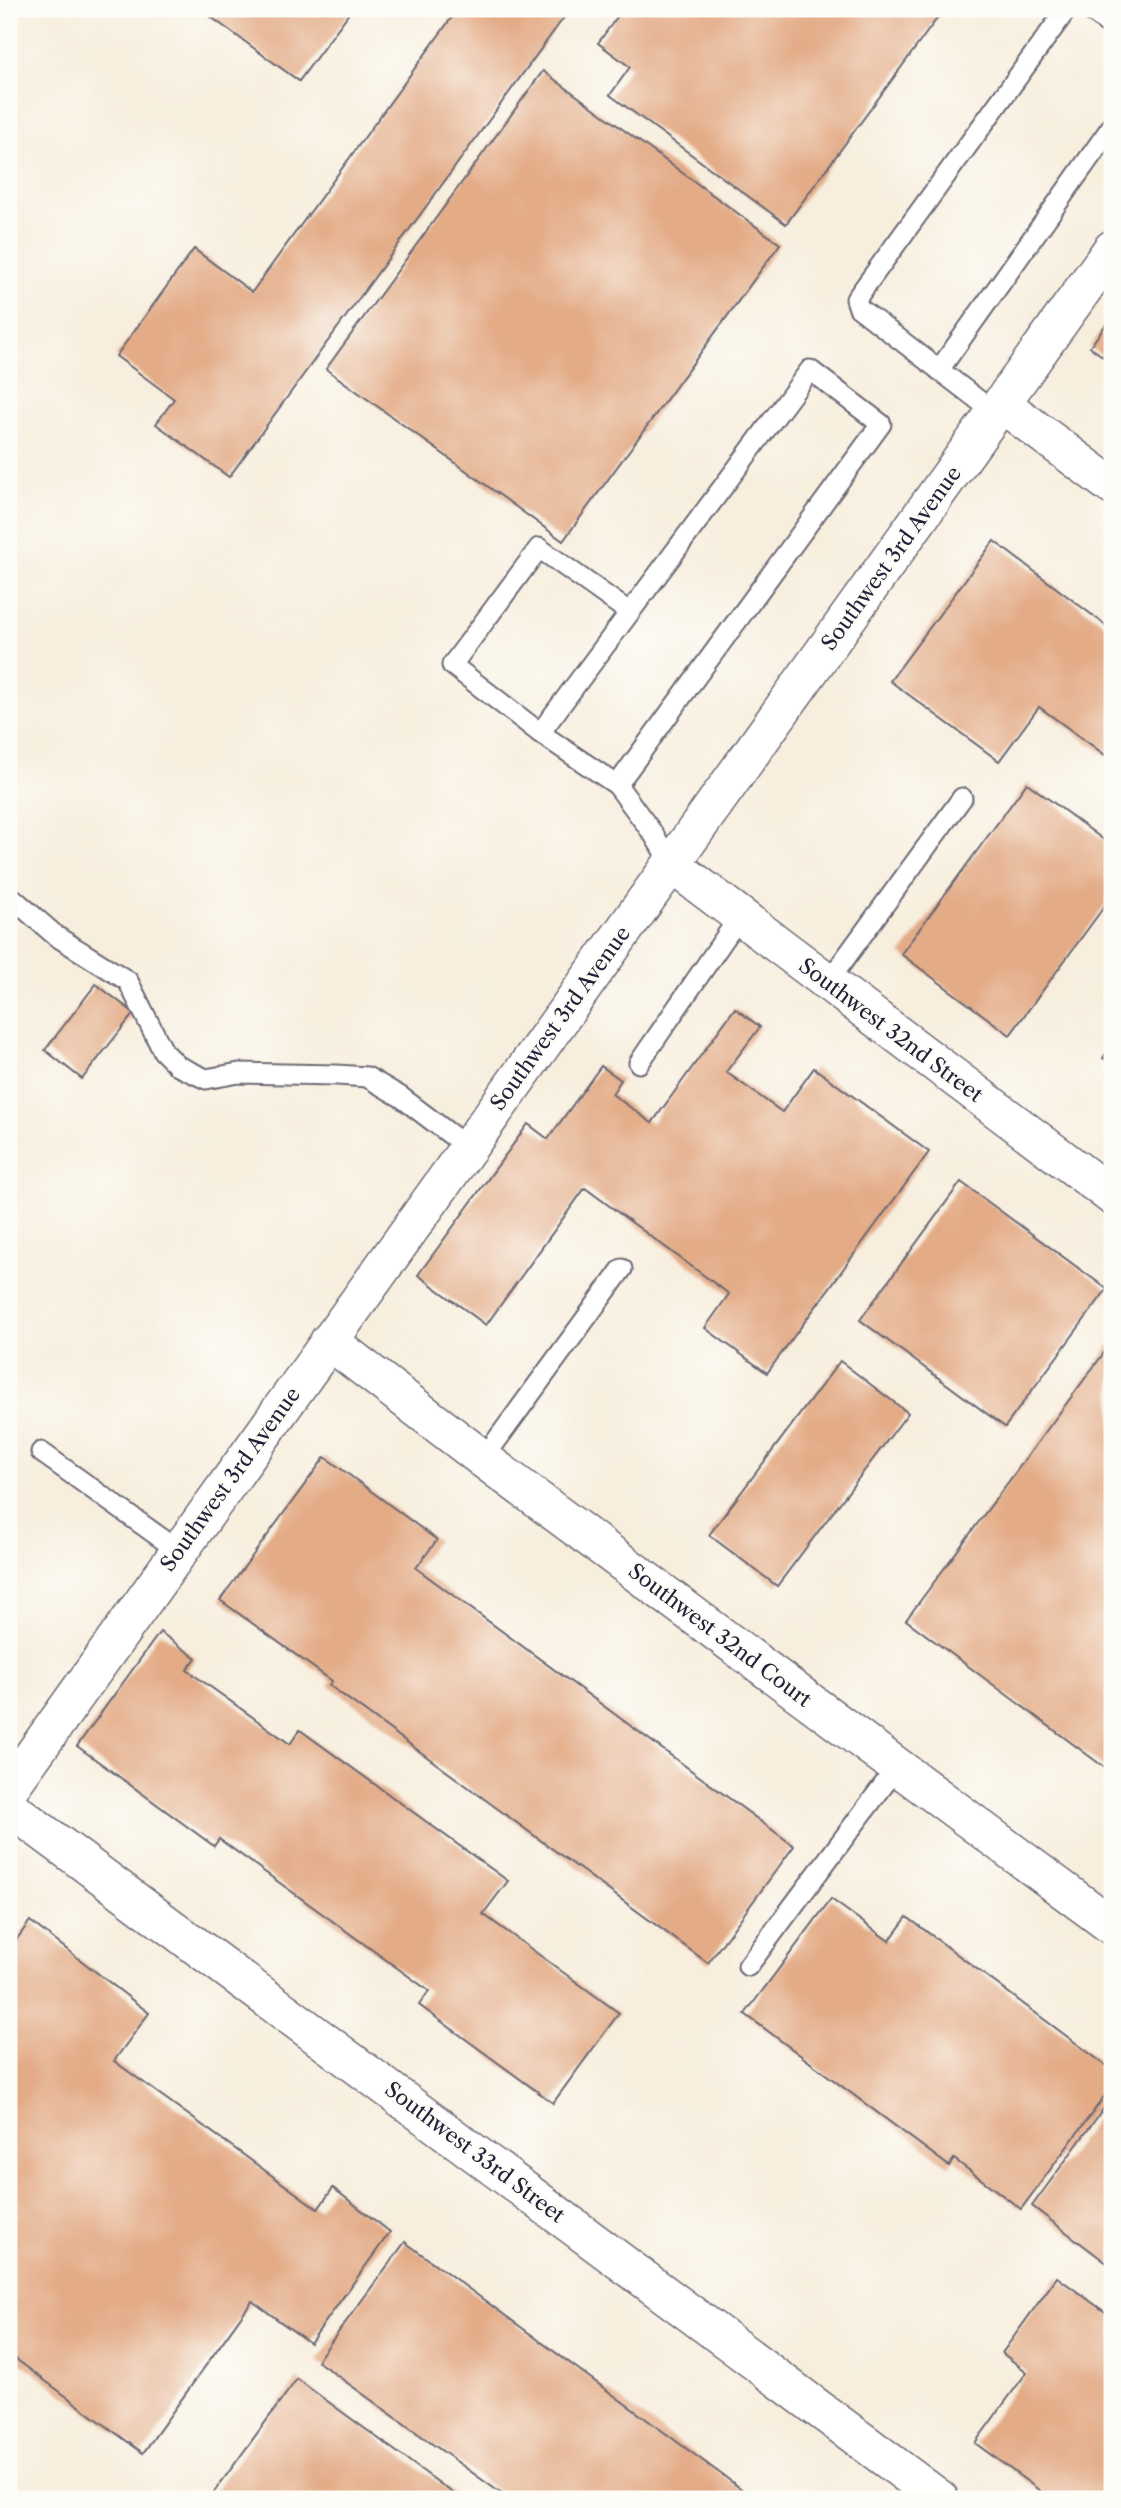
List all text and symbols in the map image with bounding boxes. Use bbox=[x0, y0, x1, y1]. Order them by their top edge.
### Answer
street label: Southwest 3rd Avenue bbox=[816, 461, 966, 655]
street label: Southwest 3rd Avenue bbox=[485, 921, 635, 1115]
street label: Southwest 32nd Street bbox=[794, 953, 988, 1108]
street label: Southwest 3rd Avenue bbox=[155, 1382, 305, 1576]
street label: Southwest 32nd Court bbox=[624, 1558, 817, 1712]
street label: Southwest 33rd Street bbox=[380, 2076, 570, 2228]

